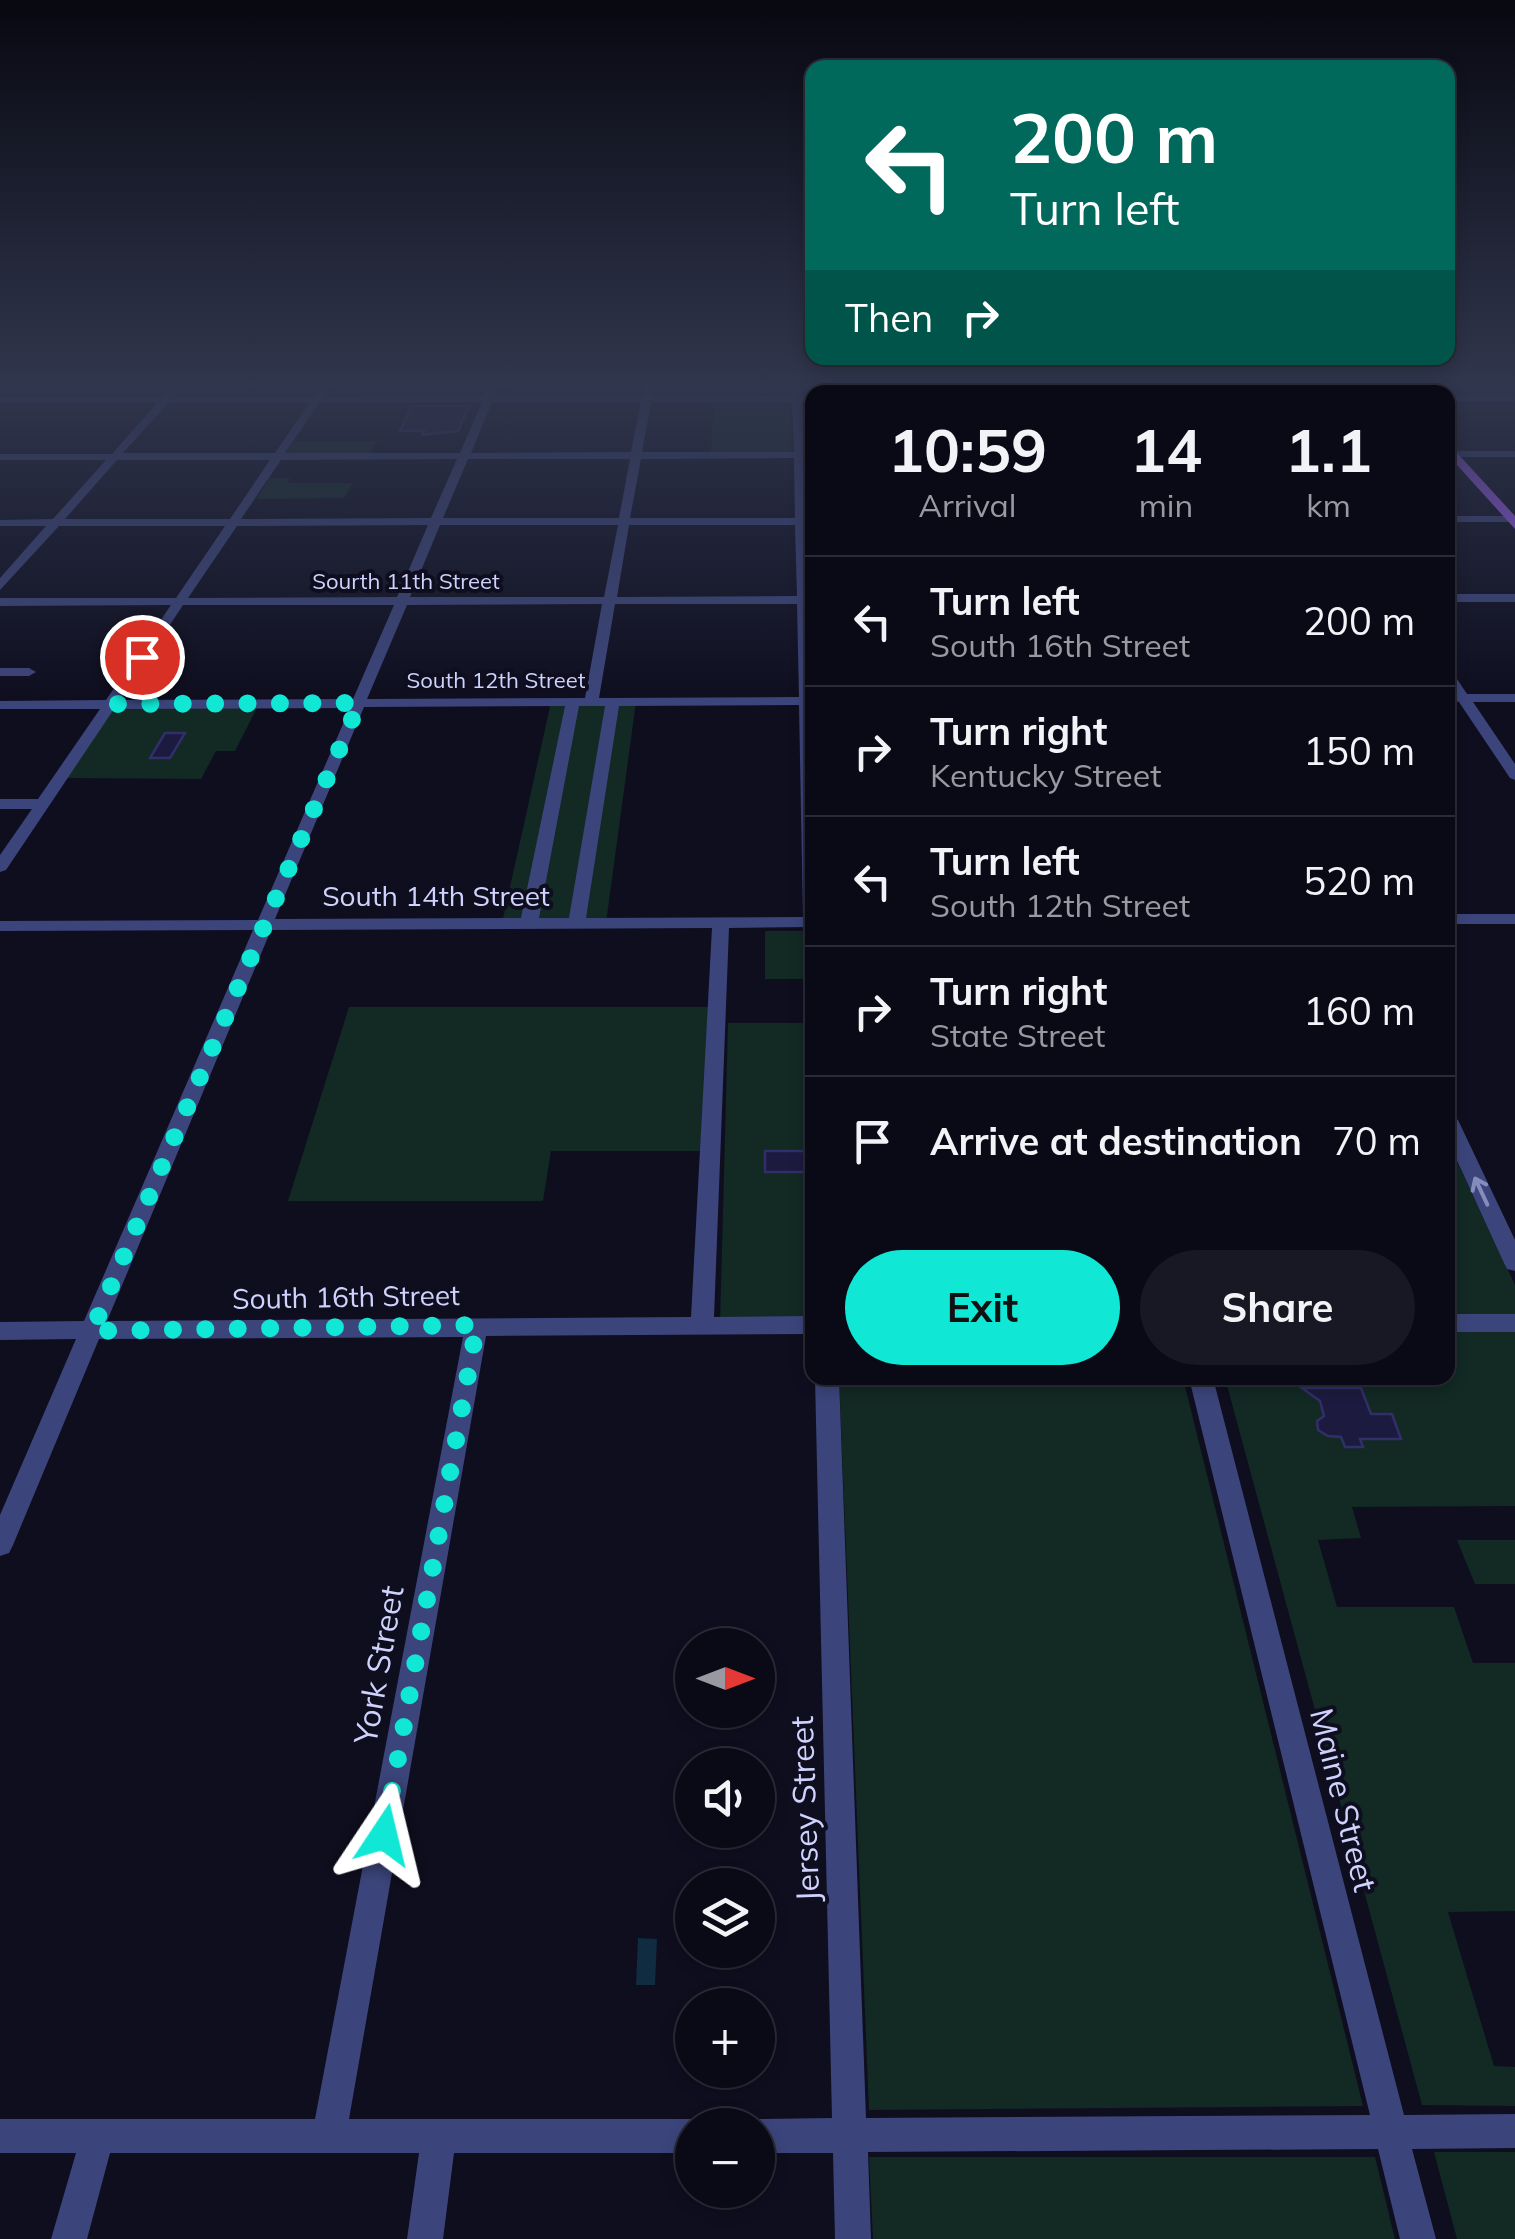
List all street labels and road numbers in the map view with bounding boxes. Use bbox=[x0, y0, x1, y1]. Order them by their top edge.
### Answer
street label: Sourth 11th Street bbox=[312, 567, 500, 595]
street label: South 12th Street bbox=[407, 666, 586, 694]
street label: South 14th Street bbox=[322, 878, 550, 913]
street label: South 16th Street bbox=[232, 1277, 460, 1316]
street label: York Street bbox=[344, 1583, 412, 1748]
street label: Maine Street bbox=[1302, 1704, 1386, 1895]
street label: Jersey Street bbox=[781, 1715, 827, 1903]

